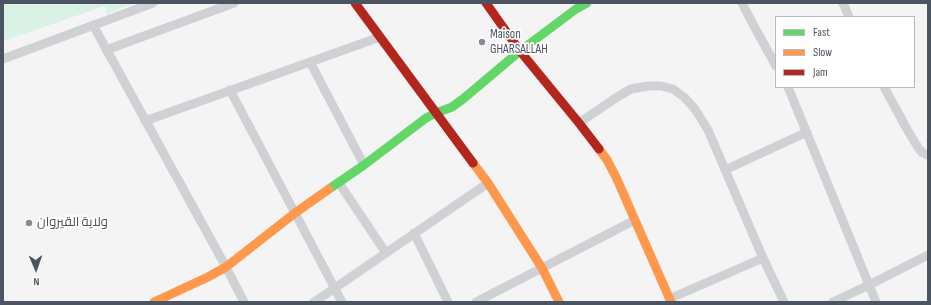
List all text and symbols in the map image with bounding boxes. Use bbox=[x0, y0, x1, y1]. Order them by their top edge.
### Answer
legend bbox=[775, 16, 915, 88]
text: Fast bbox=[813, 25, 830, 40]
place label: Maison GHARSALLAH bbox=[490, 27, 548, 58]
marker: Maison GHARSALLAH bbox=[477, 37, 487, 47]
text: Slow bbox=[813, 45, 832, 60]
text: Jam bbox=[813, 65, 828, 80]
place label: ولاية القيروان bbox=[37, 215, 108, 231]
marker: ولاية القيروان bbox=[24, 218, 34, 228]
north arrow bbox=[16, 249, 56, 289]
text: N bbox=[33, 275, 40, 288]

